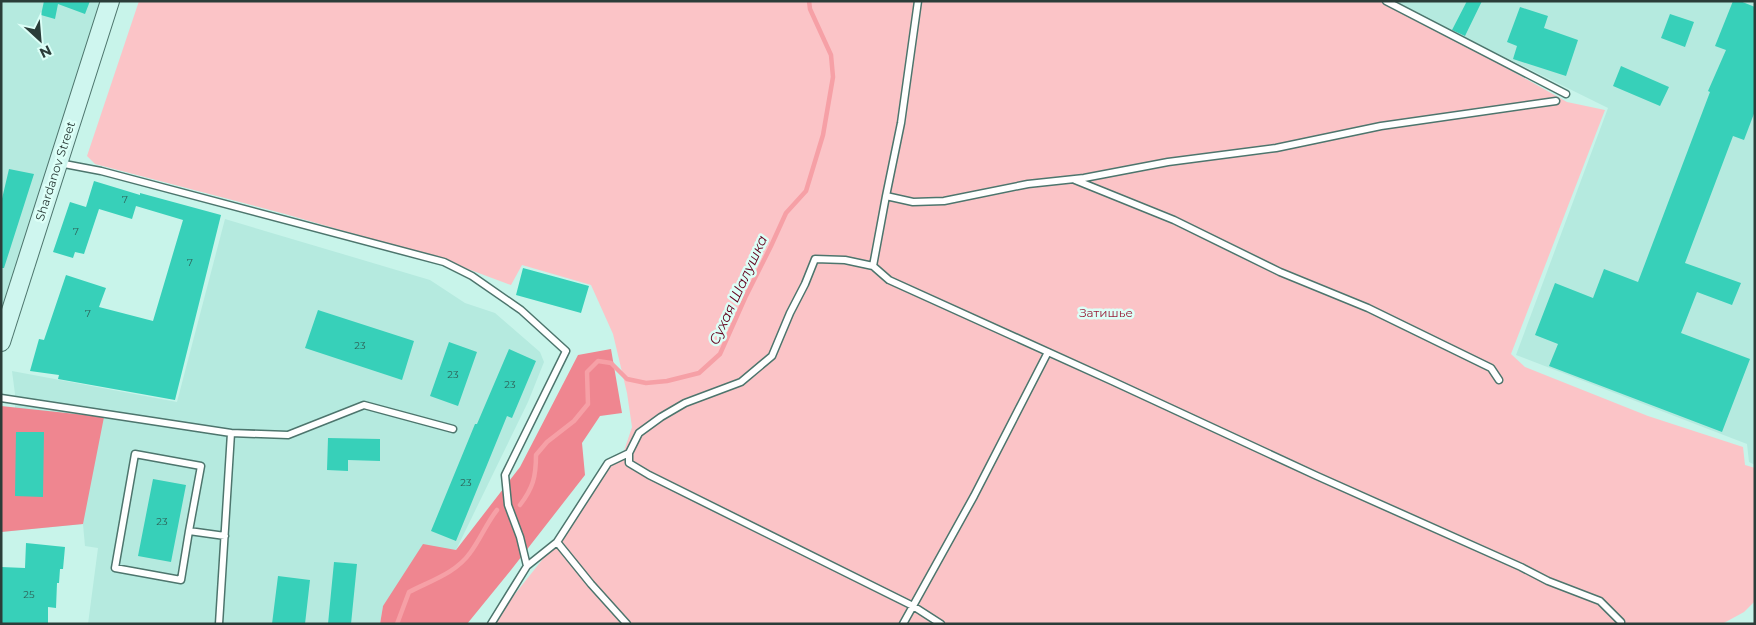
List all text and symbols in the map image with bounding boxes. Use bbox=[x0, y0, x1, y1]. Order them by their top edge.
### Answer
north arrow bbox=[15, 15, 65, 65]
text: N bbox=[37, 41, 55, 62]
street label: Shardanov Street bbox=[32, 119, 78, 223]
house number: 7 bbox=[122, 193, 128, 206]
house number: 7 bbox=[73, 225, 79, 238]
water label: Сухая Шалушка bbox=[705, 232, 771, 348]
house number: 7 bbox=[187, 256, 193, 269]
park label: Затишье bbox=[1079, 305, 1133, 320]
house number: 7 bbox=[85, 307, 91, 320]
house number: 23 bbox=[354, 339, 366, 352]
house number: 23 bbox=[447, 368, 459, 381]
house number: 23 bbox=[504, 378, 516, 391]
house number: 23 bbox=[460, 476, 472, 489]
house number: 23 bbox=[156, 515, 168, 528]
house number: 25 bbox=[23, 588, 35, 601]

